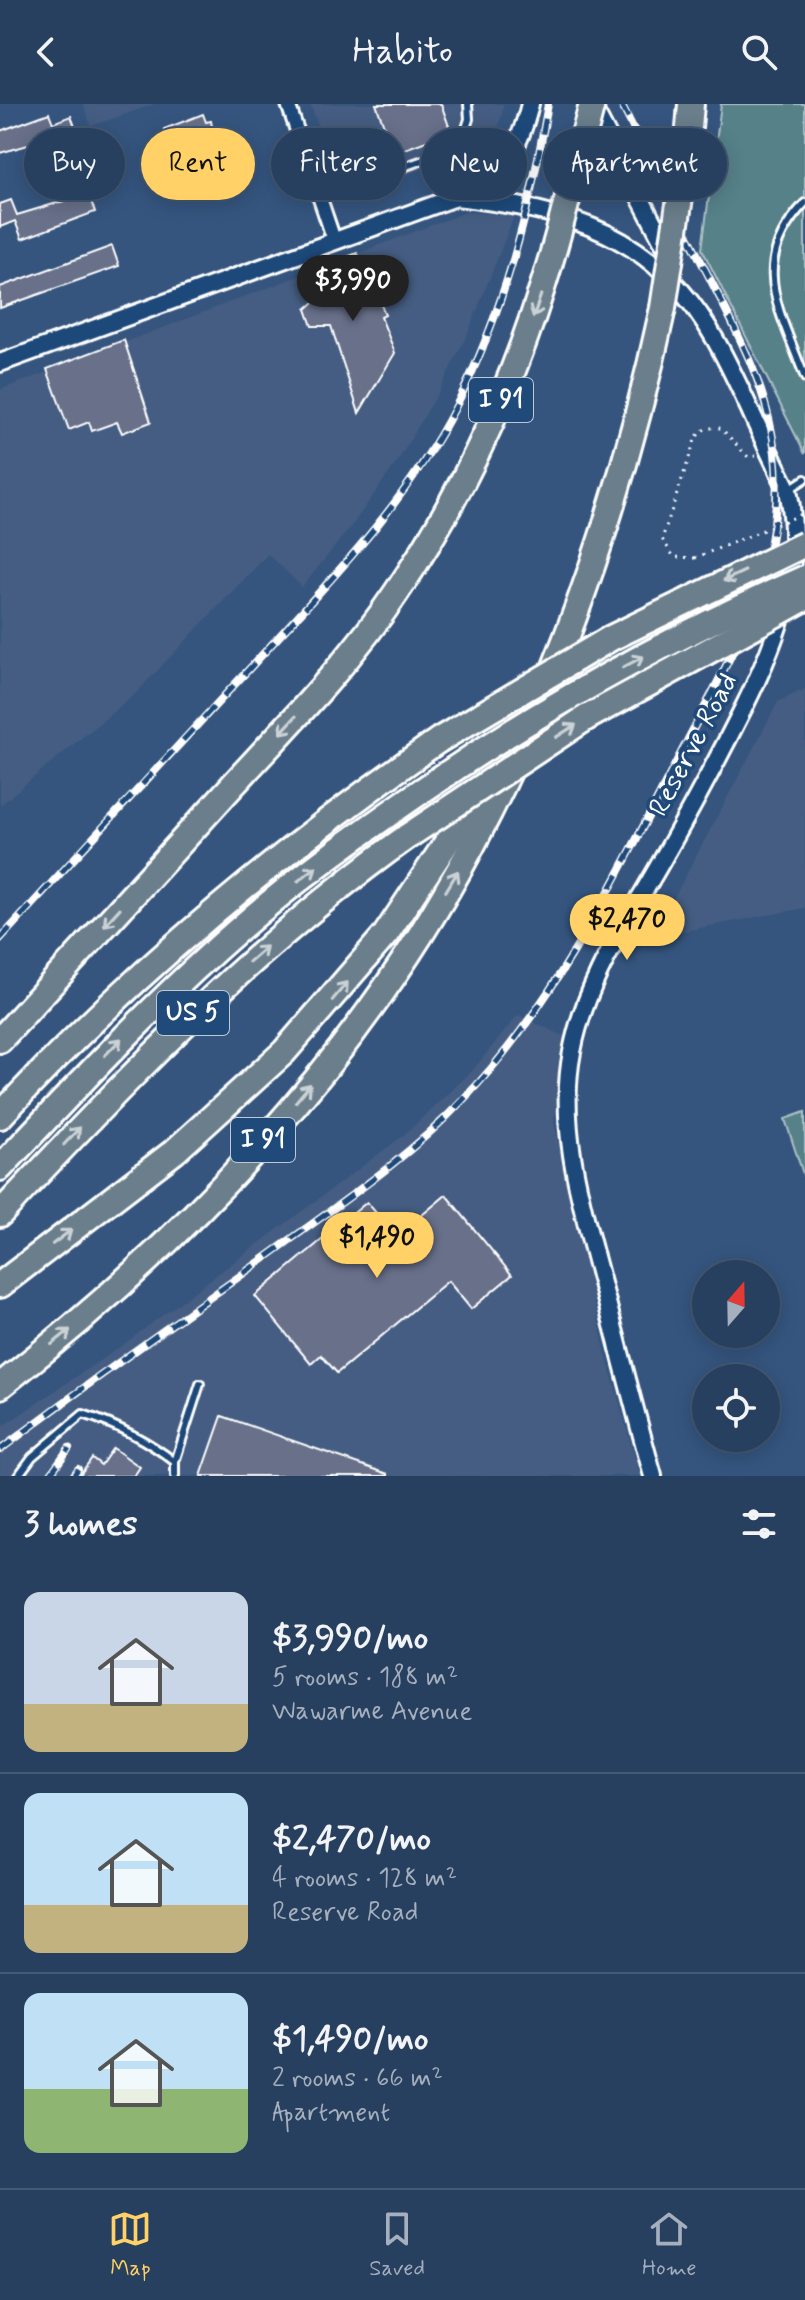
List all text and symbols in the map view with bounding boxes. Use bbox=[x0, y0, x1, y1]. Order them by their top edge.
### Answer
text: Habito bbox=[352, 29, 453, 76]
icon: back bbox=[24, 30, 68, 74]
icon: search bbox=[737, 30, 781, 74]
chip: Buy bbox=[24, 128, 125, 200]
chip: Rent bbox=[141, 128, 255, 200]
chip: Filters bbox=[271, 128, 405, 200]
chip: New bbox=[421, 128, 527, 200]
chip: Apartment bbox=[543, 128, 727, 200]
pin: $3,990 bbox=[288, 255, 418, 323]
text: $3,990 bbox=[315, 264, 391, 298]
one-way arrow bbox=[528, 293, 543, 318]
road number: I 91 bbox=[469, 378, 533, 422]
one-way arrow bbox=[722, 569, 746, 584]
one-way arrow bbox=[620, 653, 644, 669]
street label: Reserve Road bbox=[641, 667, 747, 823]
one-way arrow bbox=[278, 715, 297, 735]
one-way arrow bbox=[554, 722, 577, 738]
one-way arrow bbox=[296, 866, 317, 883]
one-way arrow bbox=[444, 870, 460, 893]
pin: $2,470 bbox=[562, 894, 692, 962]
text: $2,470 bbox=[588, 903, 666, 937]
one-way arrow bbox=[103, 907, 122, 927]
one-way arrow bbox=[247, 945, 267, 963]
one-way arrow bbox=[331, 982, 349, 1002]
road number: US 5 bbox=[157, 991, 229, 1035]
one-way arrow bbox=[104, 1037, 123, 1057]
one-way arrow bbox=[294, 1084, 312, 1104]
road number: I 91 bbox=[231, 1118, 295, 1162]
one-way arrow bbox=[63, 1126, 82, 1146]
pin: $1,490 bbox=[312, 1212, 442, 1280]
text: $1,490 bbox=[339, 1221, 415, 1255]
one-way arrow bbox=[51, 1229, 72, 1246]
north arrow bbox=[692, 1260, 780, 1348]
map controls bbox=[692, 1260, 780, 1452]
one-way arrow bbox=[50, 1328, 71, 1346]
button: locate bbox=[692, 1364, 780, 1452]
text: 3 homes bbox=[24, 1502, 137, 1547]
icon: filters bbox=[737, 1502, 781, 1546]
text: $3,990/mo bbox=[272, 1616, 428, 1661]
icon: home bbox=[88, 1624, 184, 1720]
text: 5 rooms · 188 m² bbox=[272, 1661, 458, 1695]
text: Wawarme Avenue bbox=[272, 1695, 472, 1729]
text: $2,470/mo bbox=[272, 1817, 431, 1862]
icon: home bbox=[88, 1825, 184, 1921]
text: 4 rooms · 128 m² bbox=[272, 1862, 457, 1896]
text: Reserve Road bbox=[272, 1896, 418, 1930]
text: $1,490/mo bbox=[272, 2017, 429, 2062]
icon: home bbox=[88, 2025, 184, 2121]
text: 2 rooms · 66 m² bbox=[272, 2062, 443, 2096]
text: Apartment bbox=[272, 2096, 390, 2130]
tab: Map bbox=[108, 2207, 152, 2283]
tab: Saved bbox=[369, 2207, 425, 2283]
tab: Home bbox=[642, 2207, 697, 2283]

